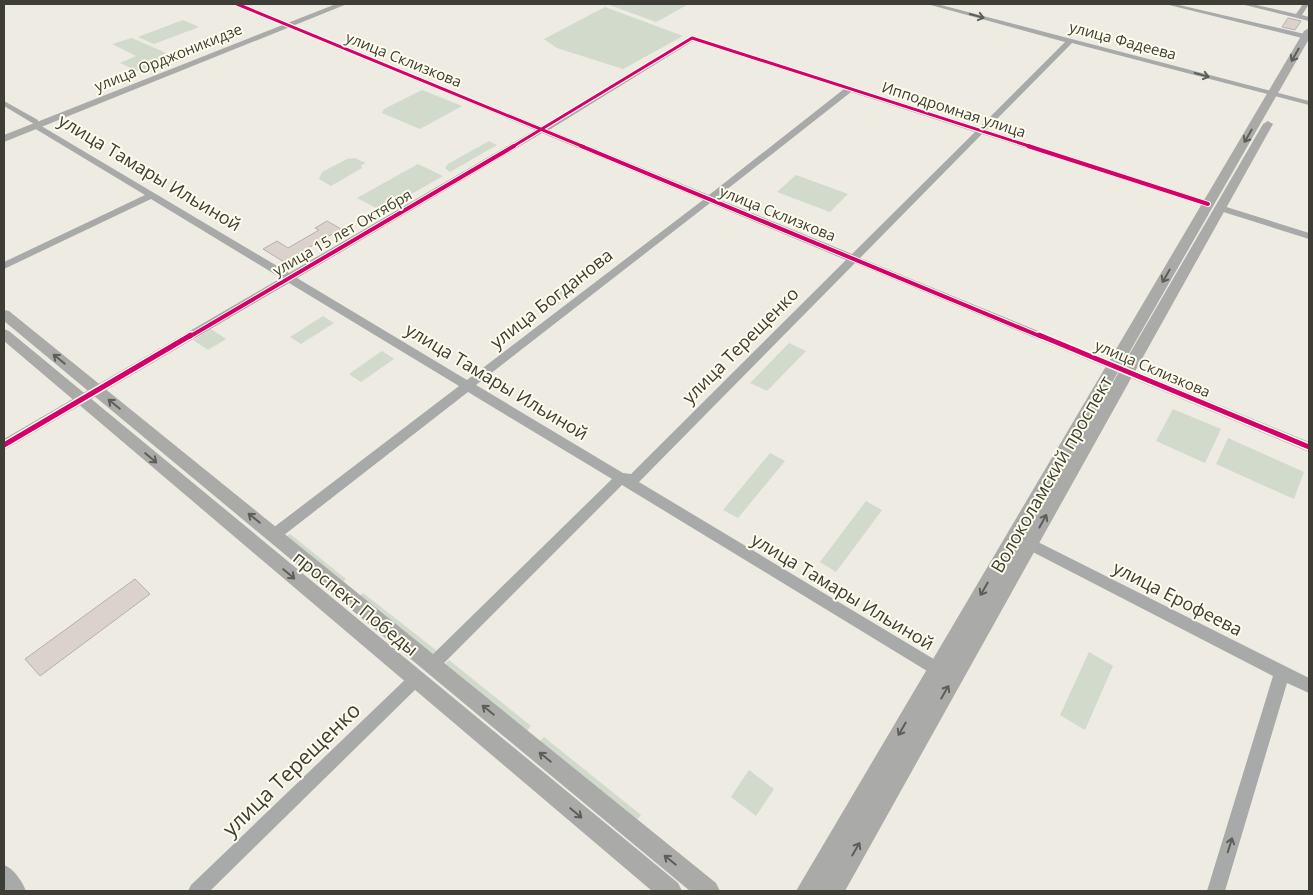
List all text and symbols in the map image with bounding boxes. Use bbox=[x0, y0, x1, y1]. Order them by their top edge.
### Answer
one-way arrow bbox=[969, 12, 985, 21]
street label: улица Фадеева bbox=[1067, 16, 1179, 64]
street label: улица Орджоникидзе bbox=[91, 18, 245, 96]
street label: улица Склизкова bbox=[343, 27, 465, 91]
one-way arrow bbox=[1290, 47, 1300, 61]
one-way arrow bbox=[1193, 71, 1209, 80]
street label: Ипподромная улица bbox=[879, 76, 1029, 142]
street label: улица Тамары Ильиной bbox=[54, 108, 246, 236]
one-way arrow bbox=[1242, 128, 1252, 142]
street label: улица Склизкова bbox=[717, 181, 839, 245]
street label: улица 15 лет Октября bbox=[269, 184, 415, 280]
street label: улица Богданова bbox=[485, 243, 617, 353]
one-way arrow bbox=[1161, 269, 1171, 284]
street label: улица Терещенко bbox=[676, 281, 804, 409]
street label: улица Тамары Ильиной bbox=[401, 317, 593, 445]
street label: улица Склизкова bbox=[1092, 335, 1214, 401]
one-way arrow bbox=[53, 354, 66, 365]
street label: Волоколамский проспект bbox=[985, 371, 1117, 577]
one-way arrow bbox=[108, 399, 121, 410]
one-way arrow bbox=[145, 453, 158, 464]
one-way arrow bbox=[247, 513, 260, 524]
one-way arrow bbox=[1038, 514, 1048, 528]
street label: улица Тамары Ильиной bbox=[747, 527, 939, 655]
street label: проспект Победы bbox=[289, 545, 423, 661]
street label: улица Ерофеева bbox=[1109, 555, 1247, 641]
one-way arrow bbox=[283, 568, 296, 579]
one-way arrow bbox=[978, 581, 988, 595]
one-way arrow bbox=[941, 686, 951, 700]
street label: улица Терещенко bbox=[216, 696, 366, 842]
one-way arrow bbox=[481, 705, 494, 716]
one-way arrow bbox=[897, 722, 907, 737]
one-way arrow bbox=[539, 752, 552, 763]
one-way arrow bbox=[569, 807, 582, 818]
one-way arrow bbox=[1225, 837, 1235, 853]
one-way arrow bbox=[852, 842, 862, 857]
one-way arrow bbox=[664, 855, 677, 866]

